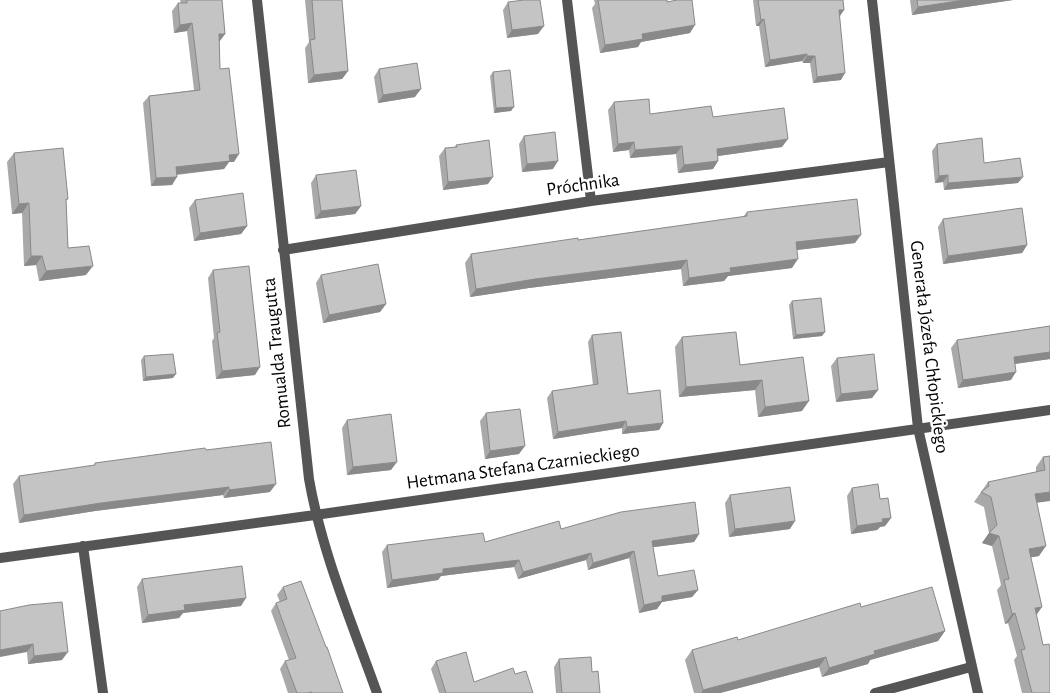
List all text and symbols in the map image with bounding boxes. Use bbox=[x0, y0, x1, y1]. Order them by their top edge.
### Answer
street label: Próchnika bbox=[545, 170, 621, 200]
street label: Generała Józefa Chłopickiego bbox=[907, 239, 951, 455]
street label: Romualda Traugutta bbox=[260, 276, 294, 429]
street label: Hetmana Stefana Czarnieckiego bbox=[405, 441, 641, 493]

